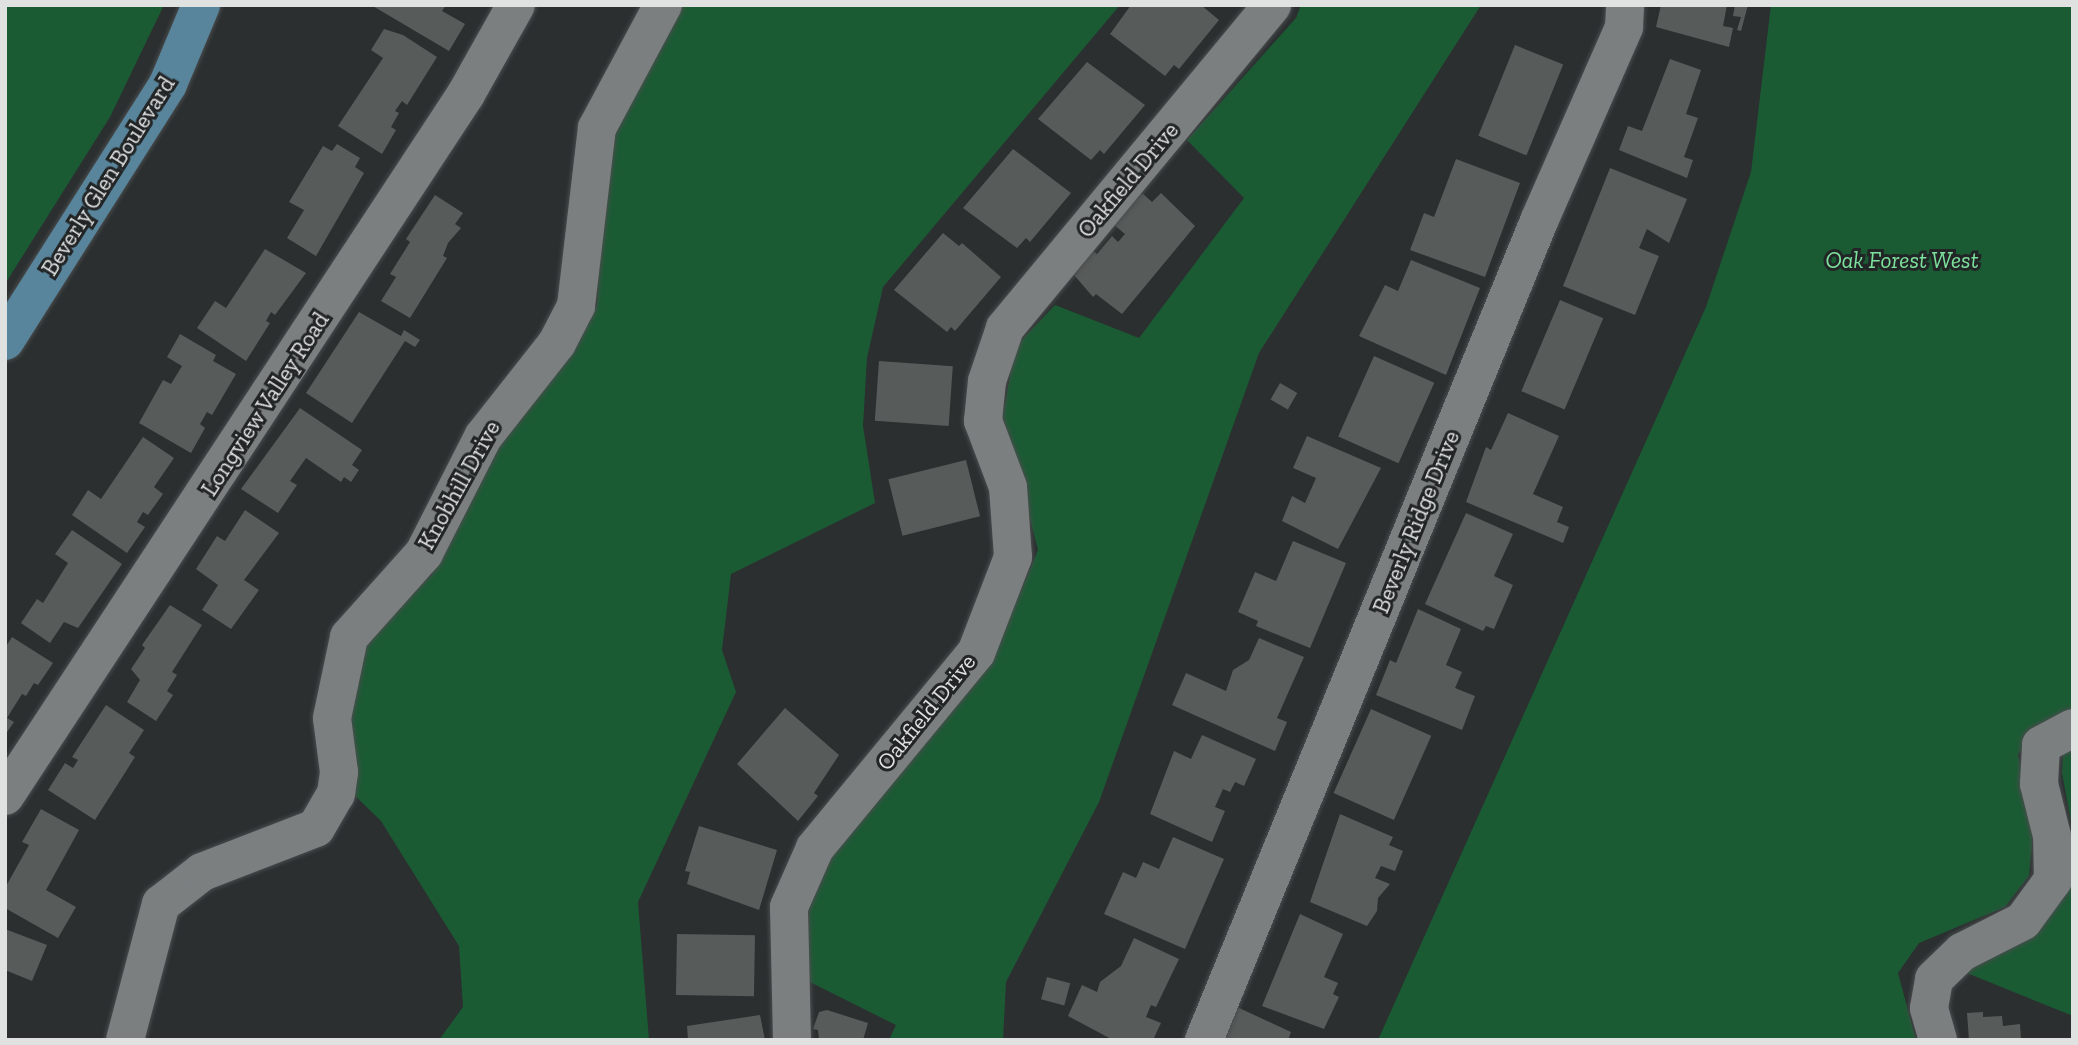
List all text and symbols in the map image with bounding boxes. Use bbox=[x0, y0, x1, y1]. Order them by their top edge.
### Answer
street label: Beverly Glen Boulevard bbox=[35, 71, 181, 281]
street label: Oakfield Drive bbox=[1072, 117, 1184, 243]
park label: Oak Forest West bbox=[1825, 246, 1979, 274]
street label: Longview Valley Road bbox=[195, 306, 335, 502]
street label: Knobhill Drive bbox=[412, 416, 506, 554]
street label: Beverly Ridge Drive bbox=[1367, 427, 1465, 617]
street label: Oakfield Drive bbox=[871, 648, 981, 776]

